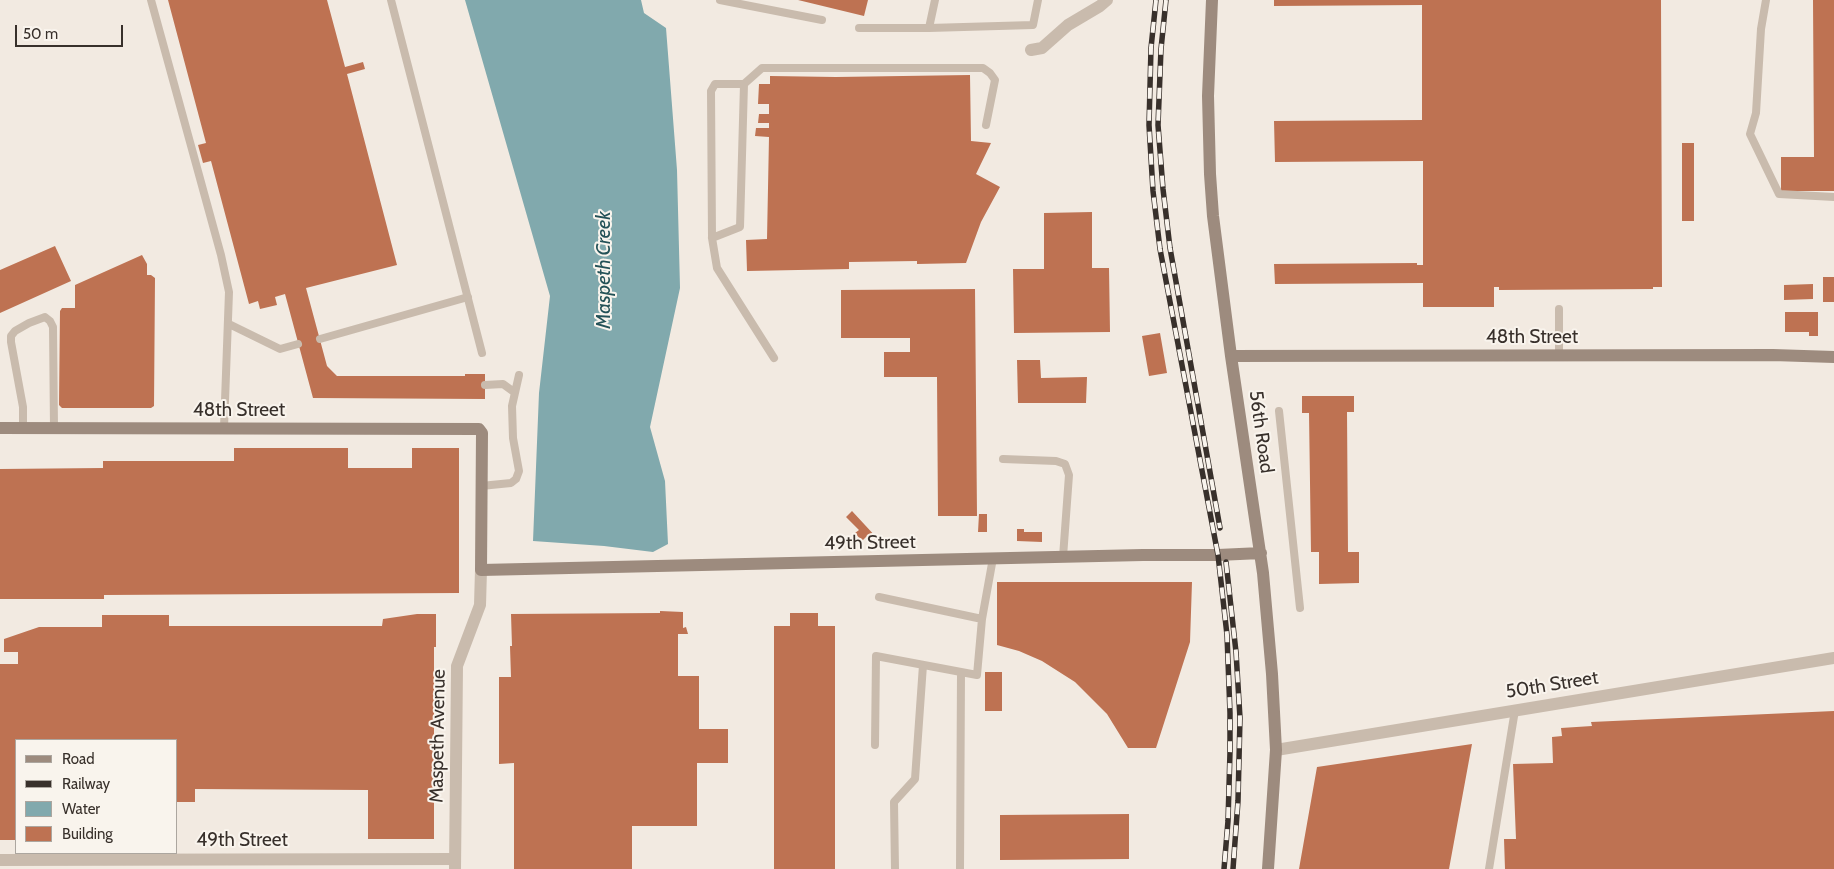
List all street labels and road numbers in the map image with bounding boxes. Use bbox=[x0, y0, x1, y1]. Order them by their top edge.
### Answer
street label: 48th Street bbox=[1486, 326, 1578, 348]
street label: 56th Road bbox=[1244, 389, 1278, 475]
street label: 48th Street bbox=[193, 399, 285, 421]
street label: 49th Street bbox=[824, 531, 916, 555]
street label: 50th Street bbox=[1504, 666, 1600, 704]
street label: Maspeth Avenue bbox=[425, 669, 451, 803]
street label: 49th Street bbox=[196, 829, 288, 851]

